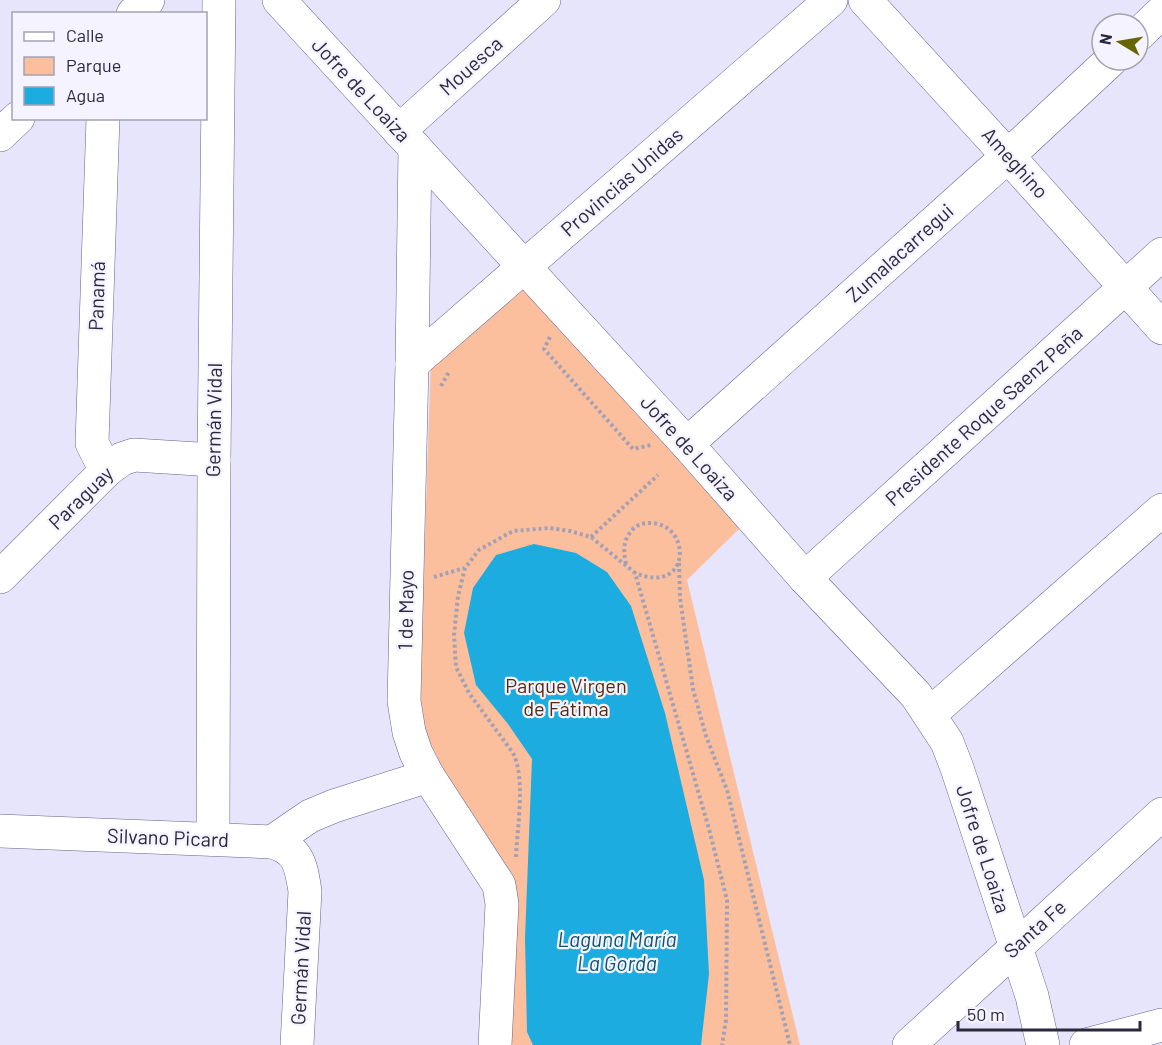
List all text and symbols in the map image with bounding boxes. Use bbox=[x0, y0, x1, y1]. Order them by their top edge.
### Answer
legend bbox=[12, 12, 207, 120]
north arrow bbox=[1090, 12, 1150, 72]
text: Calle bbox=[66, 24, 104, 46]
street label: Mouesca bbox=[434, 31, 507, 100]
street label: Jofre de Loaiza bbox=[307, 32, 416, 146]
text: N bbox=[1094, 32, 1115, 46]
text: Parque bbox=[66, 54, 121, 76]
text: Agua bbox=[66, 84, 105, 106]
street label: Provincias Unidas bbox=[555, 122, 687, 241]
street label: Ameghino bbox=[978, 122, 1054, 203]
street label: Zumalacarregui bbox=[841, 198, 958, 307]
street label: Panamá bbox=[83, 261, 109, 331]
street label: Presidente Roque Saenz Peña bbox=[880, 320, 1087, 510]
street label: Germán Vidal bbox=[200, 363, 226, 477]
street label: Jofre de Loaiza bbox=[636, 390, 743, 505]
street label: Paraguay bbox=[43, 461, 117, 534]
street label: 1 de Mayo bbox=[392, 569, 418, 651]
park label: Parque Virgen de Fátima bbox=[505, 673, 627, 720]
street label: Jofre de Loaiza bbox=[952, 781, 1016, 916]
street label: Silvano Picard bbox=[107, 823, 229, 851]
street label: Santa Fe bbox=[998, 894, 1070, 962]
street label: Germán Vidal bbox=[285, 910, 315, 1026]
water label: Laguna María La Gorda bbox=[557, 926, 677, 975]
scale bar bbox=[958, 994, 1140, 1032]
text: 50 m bbox=[967, 1003, 1005, 1025]

